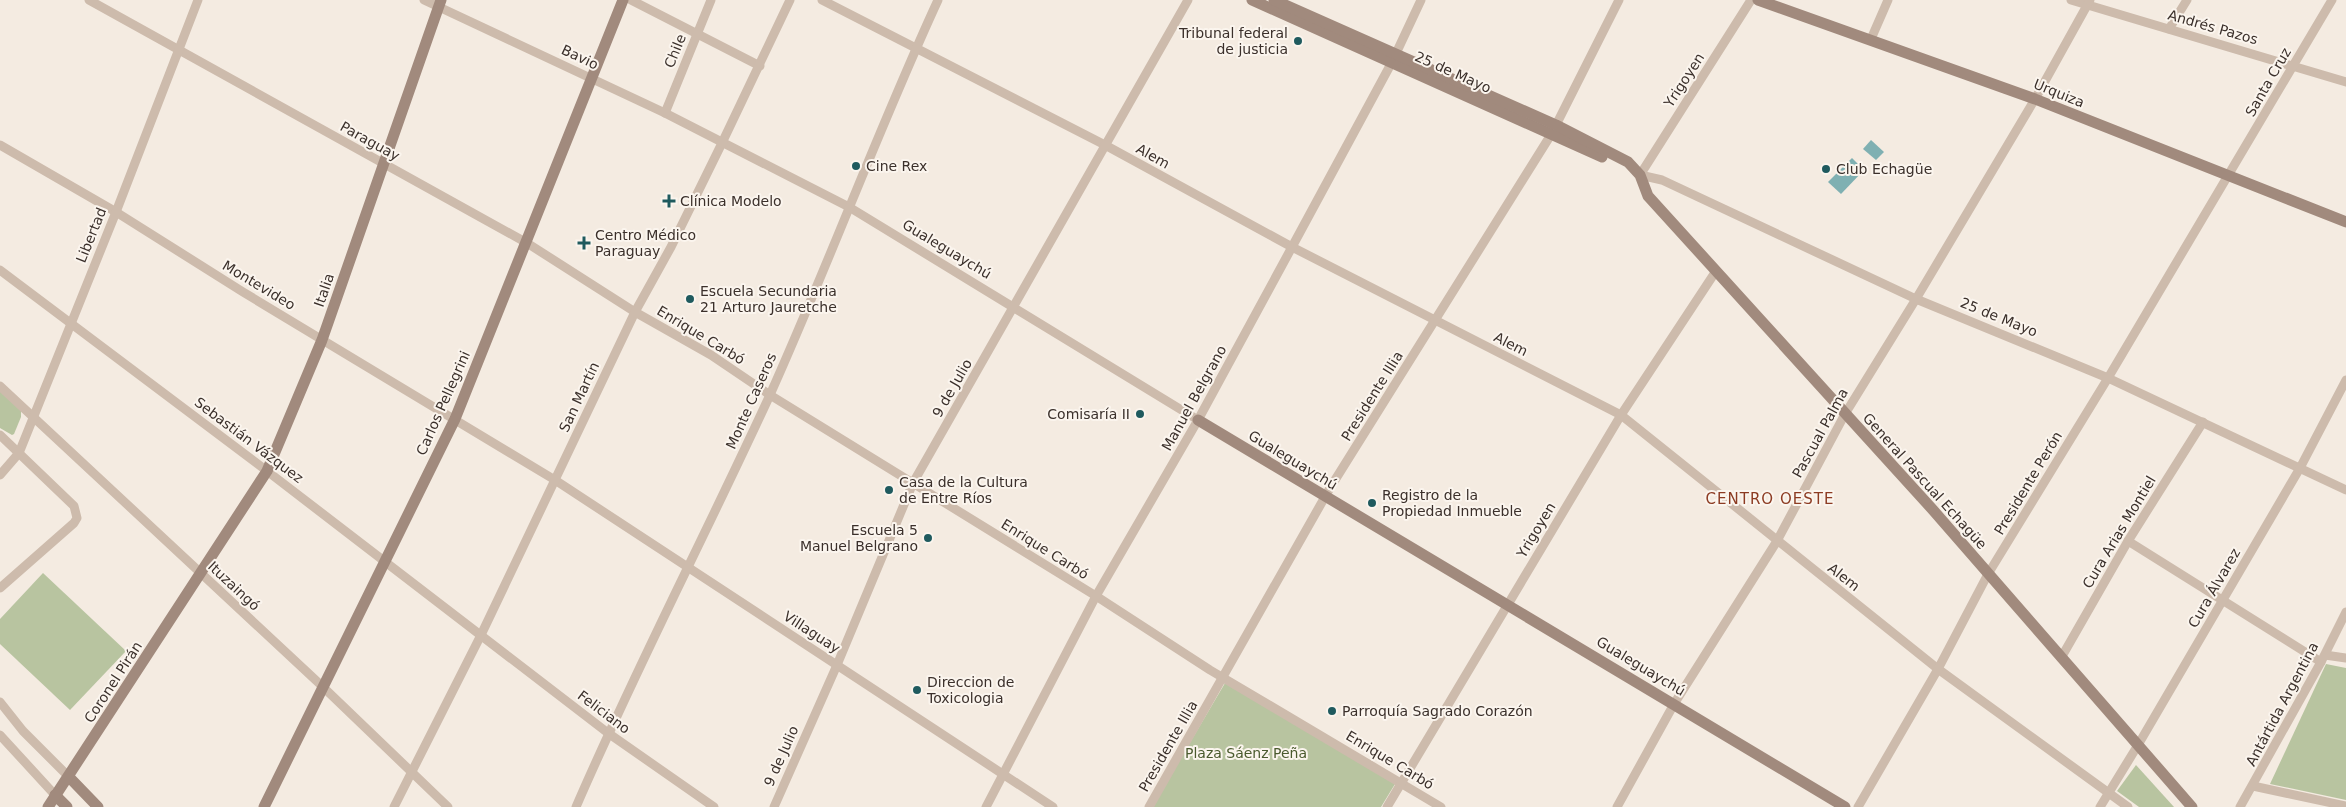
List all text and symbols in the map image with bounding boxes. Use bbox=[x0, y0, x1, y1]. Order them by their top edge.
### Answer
street label: Andrés Pazos bbox=[2166, 7, 2260, 47]
place label: Tribunal federal de justicia bbox=[1178, 25, 1288, 57]
street label: Chile bbox=[661, 32, 689, 70]
marker: Tribunal federal de justicia bbox=[1292, 35, 1304, 47]
street label: Bavio bbox=[559, 42, 601, 72]
street label: Santa Cruz bbox=[2242, 45, 2294, 119]
street label: 25 de Mayo bbox=[1412, 48, 1494, 96]
street label: Yrigoyen bbox=[1660, 50, 1707, 111]
street label: Urquiza bbox=[2031, 76, 2087, 110]
street label: Paraguay bbox=[338, 118, 402, 164]
street label: Alem bbox=[1134, 140, 1172, 172]
place label: Cine Rex bbox=[866, 158, 927, 174]
marker: Cine Rex bbox=[850, 160, 862, 172]
place label: Club Echagüe bbox=[1836, 161, 1932, 177]
marker: Club Echagüe bbox=[1820, 163, 1832, 175]
place label: Clínica Modelo bbox=[680, 193, 782, 209]
marker: Clínica Modelo bbox=[662, 194, 676, 208]
street label: Libertad bbox=[73, 205, 109, 265]
street label: Gualeguaychú bbox=[900, 216, 994, 282]
place label: Centro Médico Paraguay bbox=[595, 227, 696, 259]
marker: Centro Médico Paraguay bbox=[577, 236, 591, 250]
street label: Montevideo bbox=[220, 257, 298, 313]
street label: Italia bbox=[311, 271, 337, 309]
place label: Escuela Secundaria 21 Arturo Jauretche bbox=[700, 283, 837, 315]
marker: Escuela Secundaria 21 Arturo Jauretche bbox=[684, 293, 696, 305]
street label: 25 de Mayo bbox=[1958, 294, 2040, 340]
street label: Enrique Carbó bbox=[654, 302, 748, 368]
street label: Alem bbox=[1491, 329, 1531, 359]
street label: Manuel Belgrano bbox=[1158, 342, 1230, 454]
street label: Carlos Pellegrini bbox=[413, 348, 473, 458]
street label: Presidente Illia bbox=[1338, 348, 1406, 444]
street label: Monte Caseros bbox=[723, 350, 779, 452]
street label: 9 de Julio bbox=[929, 356, 975, 420]
street label: San Martín bbox=[556, 359, 602, 435]
street label: Pascual Palma bbox=[1789, 386, 1851, 480]
street label: Sebastián Vázquez bbox=[192, 394, 306, 486]
place label: Comisaría II bbox=[1047, 406, 1130, 422]
marker: Comisaría II bbox=[1134, 408, 1146, 420]
street label: General Pascual Echagüe bbox=[1860, 410, 1990, 552]
street label: Gualeguaychú bbox=[1246, 427, 1340, 493]
street label: Presidente Perón bbox=[1991, 428, 2065, 538]
street label: Cura Arias Montiel bbox=[2079, 473, 2159, 591]
place label: Casa de la Cultura de Entre Ríos bbox=[899, 474, 1028, 506]
marker: Casa de la Cultura de Entre Ríos bbox=[883, 484, 895, 496]
place label: Registro de la Propiedad Inmueble bbox=[1382, 487, 1522, 519]
district label: CENTRO OESTE bbox=[1706, 490, 1834, 508]
marker: Registro de la Propiedad Inmueble bbox=[1366, 497, 1378, 509]
street label: Yrigoyen bbox=[1513, 500, 1559, 561]
street label: Enrique Carbó bbox=[998, 516, 1092, 582]
place label: Escuela 5 Manuel Belgrano bbox=[800, 522, 918, 554]
marker: Escuela 5 Manuel Belgrano bbox=[922, 532, 934, 544]
street label: Cura Álvarez bbox=[2185, 545, 2243, 631]
street label: Ituzaingó bbox=[205, 558, 263, 614]
street label: Alem bbox=[1825, 560, 1863, 594]
street label: Villaguay bbox=[781, 608, 843, 656]
street label: Gualeguaychú bbox=[1594, 633, 1688, 699]
street label: Coronel Pirán bbox=[81, 638, 145, 726]
street label: Antártida Argentina bbox=[2243, 639, 2321, 769]
place label: Direccion de Toxicologia bbox=[926, 674, 1014, 706]
marker: Direccion de Toxicologia bbox=[911, 684, 923, 696]
street label: Feliciano bbox=[575, 687, 633, 737]
street label: Presidente Illia bbox=[1135, 698, 1201, 794]
place label: Parroquía Sagrado Corazón bbox=[1342, 703, 1533, 719]
marker: Parroquía Sagrado Corazón bbox=[1326, 705, 1338, 717]
street label: 9 de Julio bbox=[761, 723, 801, 789]
street label: Enrique Carbó bbox=[1343, 727, 1437, 793]
park label: Plaza Sáenz Peña bbox=[1185, 745, 1307, 761]

